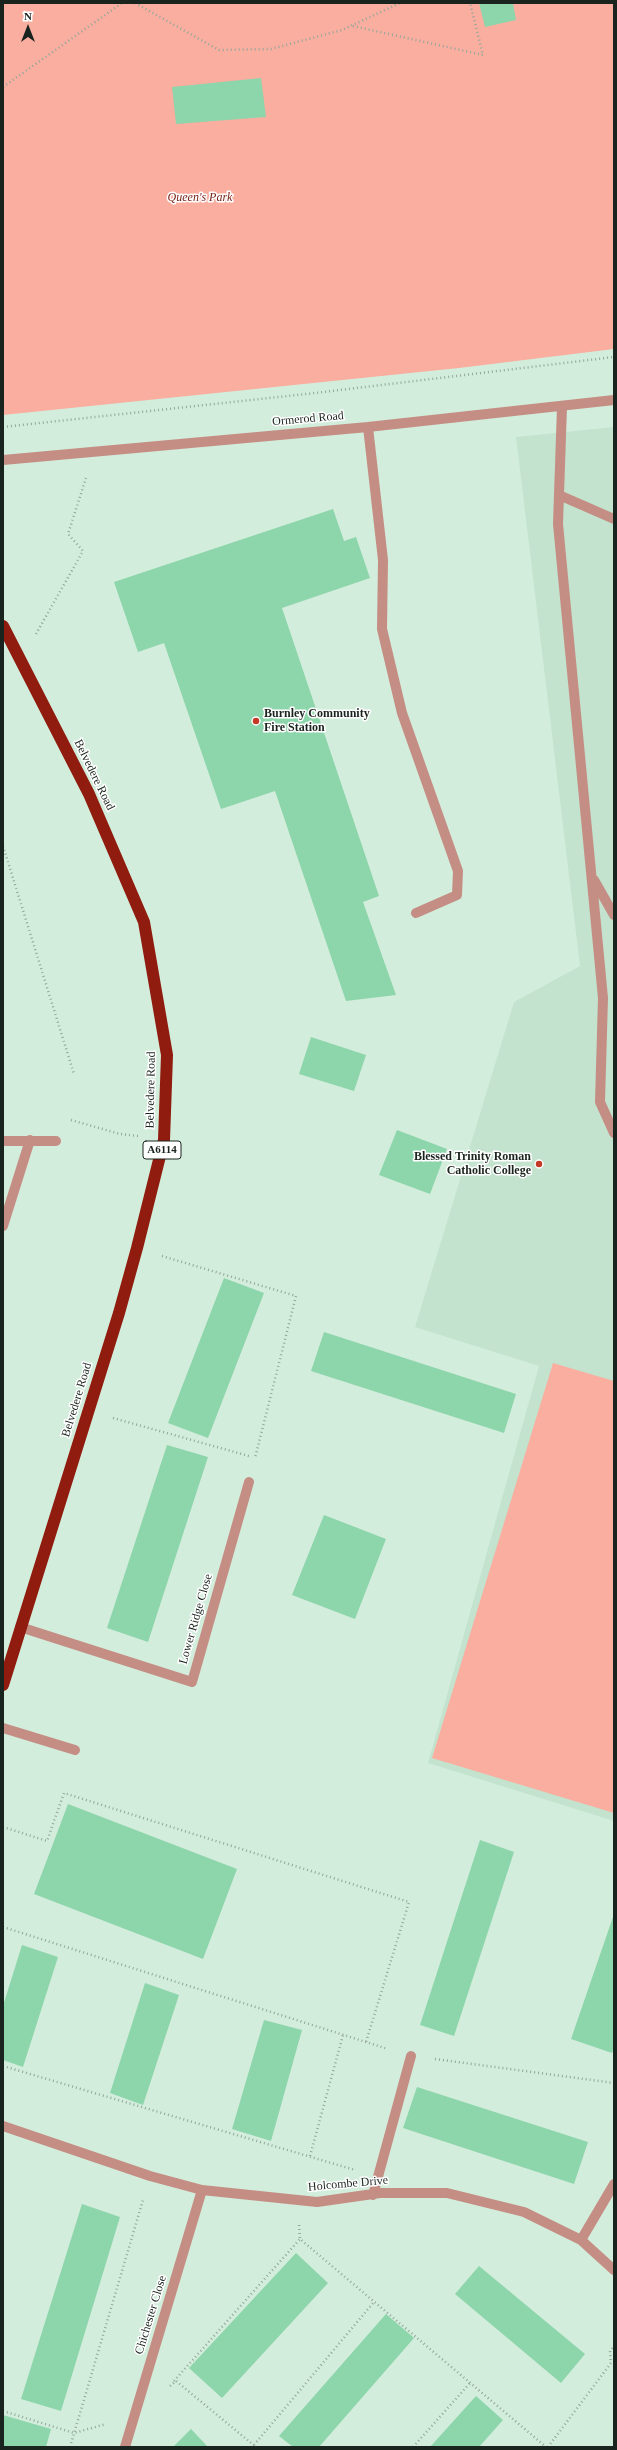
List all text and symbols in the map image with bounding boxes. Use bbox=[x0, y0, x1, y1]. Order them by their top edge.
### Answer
north arrow bbox=[8, 8, 48, 48]
text: N bbox=[24, 10, 32, 22]
park label: Queen's Park bbox=[168, 191, 232, 205]
street label: Ormerod Road bbox=[272, 409, 344, 429]
place label: Burnley Community Fire Station bbox=[264, 707, 370, 735]
marker: Burnley Community Fire Station bbox=[251, 716, 261, 726]
street label: Belvedere Road bbox=[71, 737, 117, 813]
street label: Belvedere Road bbox=[143, 1051, 159, 1129]
road number: A6114 bbox=[143, 1141, 181, 1159]
place label: Blessed Trinity Roman Catholic College bbox=[414, 1150, 531, 1178]
marker: Blessed Trinity Roman Catholic College bbox=[534, 1159, 544, 1169]
street label: Belvedere Road bbox=[59, 1361, 95, 1439]
street label: Lower Ridge Close bbox=[176, 1572, 216, 1666]
street label: Holcombe Drive bbox=[307, 2173, 389, 2195]
street label: Chichester Close bbox=[132, 2274, 170, 2356]

